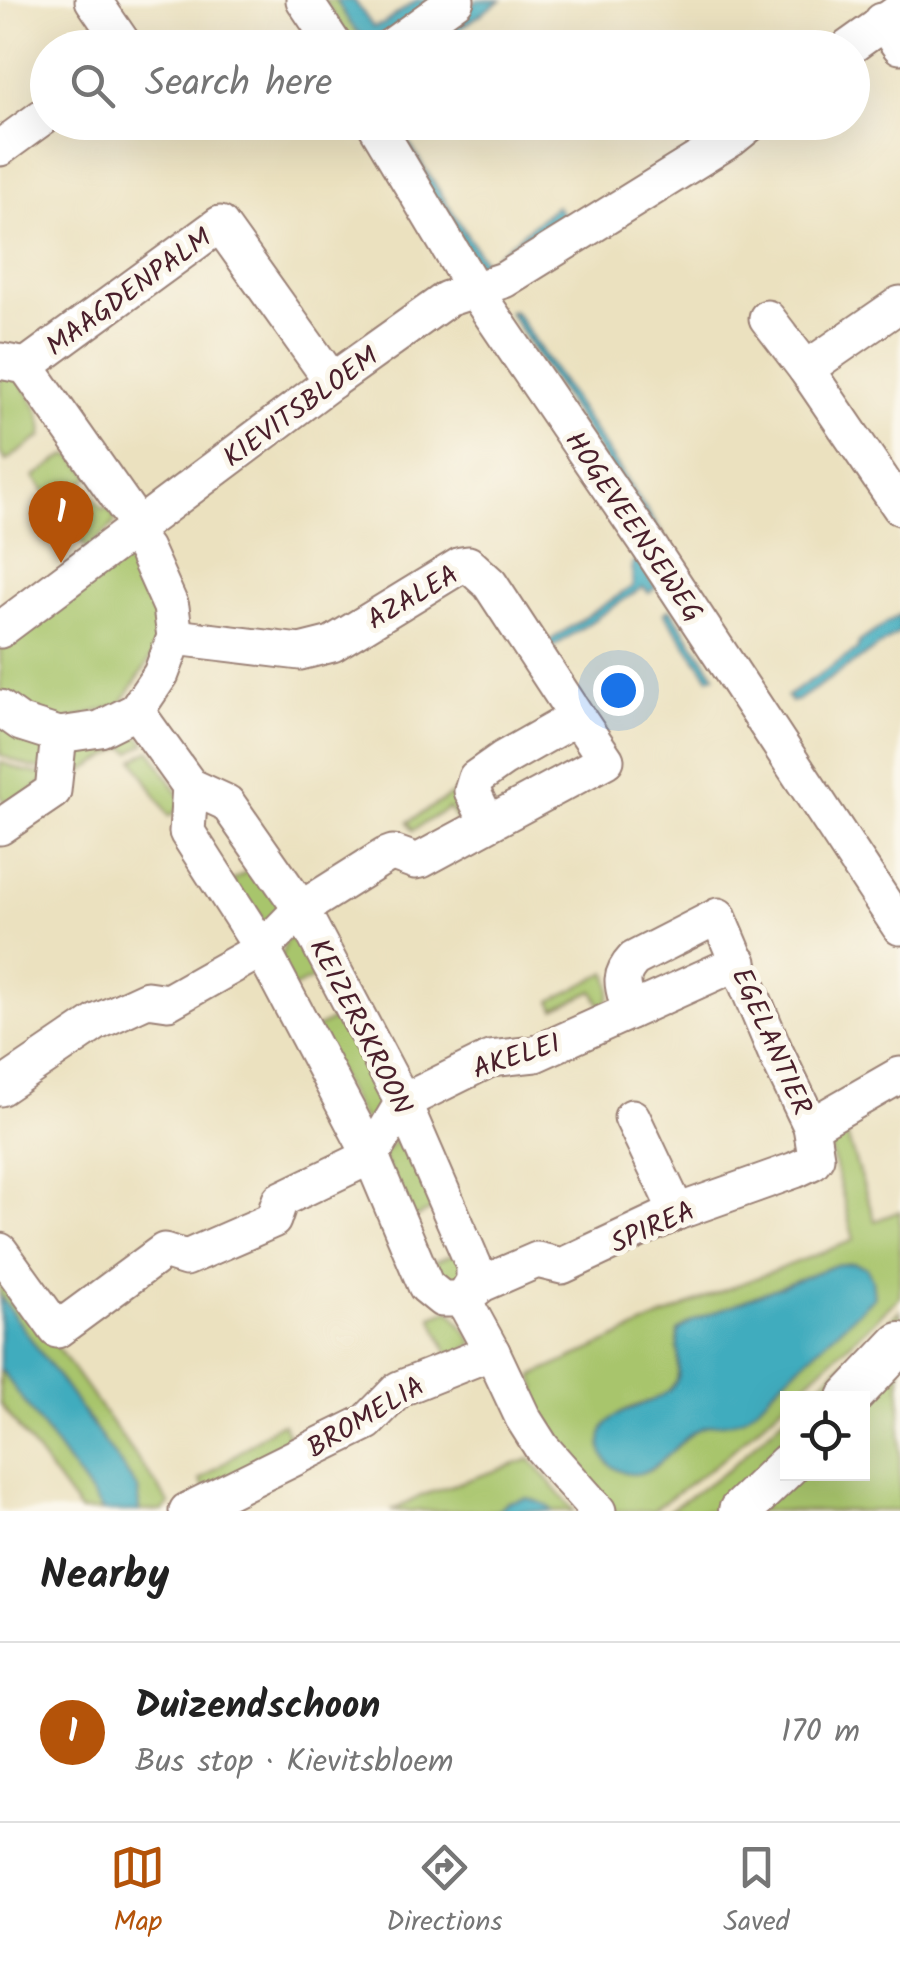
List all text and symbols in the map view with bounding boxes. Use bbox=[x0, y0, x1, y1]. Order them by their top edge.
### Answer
search box bbox=[30, 30, 870, 140]
text: Search here bbox=[145, 55, 332, 115]
icon: search bbox=[65, 58, 120, 113]
street label: MAAGDENPALM bbox=[37, 217, 222, 369]
street label: KIEVITSBLOEM bbox=[214, 336, 389, 480]
street label: HOGEVEENSEWEG bbox=[552, 423, 714, 632]
pin: 1 bbox=[28, 480, 94, 563]
street label: AZALEA bbox=[359, 554, 468, 643]
your location bbox=[593, 665, 644, 716]
street label: KEIZERSKROON bbox=[296, 931, 424, 1123]
street label: EGELANTIER bbox=[718, 961, 823, 1123]
street label: AKELEI bbox=[467, 1022, 567, 1093]
street label: SPIREA bbox=[603, 1190, 703, 1267]
street label: BROMELIA bbox=[299, 1365, 434, 1471]
map controls bbox=[780, 1391, 870, 1481]
button: locate bbox=[780, 1391, 870, 1481]
text: Nearby bbox=[40, 1543, 169, 1610]
text: Duizendschoon bbox=[135, 1677, 380, 1737]
text: 1 bbox=[68, 1707, 77, 1758]
text: 170 m bbox=[781, 1707, 860, 1758]
text: Bus stop · Kievitsbloem bbox=[135, 1737, 453, 1788]
tab: Map bbox=[110, 1840, 165, 1945]
tab: Directions bbox=[386, 1840, 502, 1945]
tab: Saved bbox=[723, 1840, 790, 1945]

